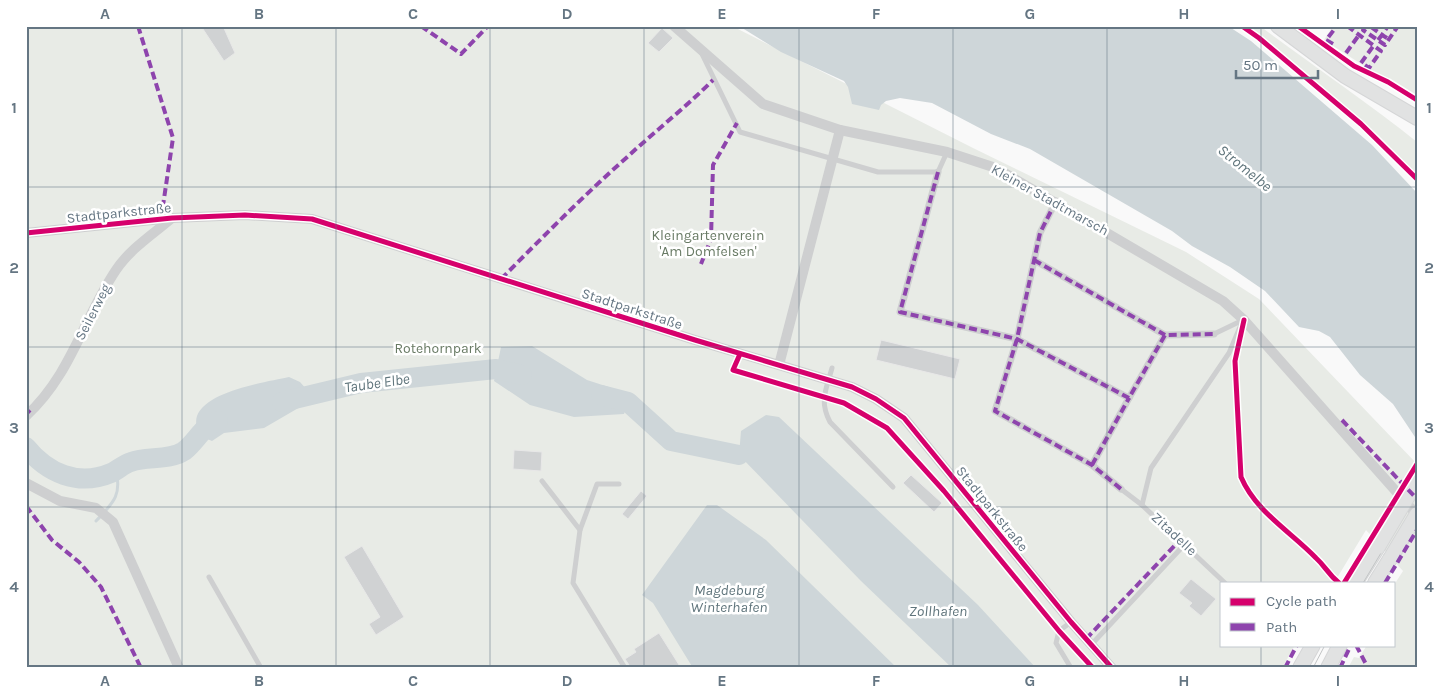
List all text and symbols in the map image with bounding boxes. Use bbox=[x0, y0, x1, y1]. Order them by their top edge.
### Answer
text: A bbox=[100, 4, 110, 23]
text: B bbox=[254, 4, 264, 23]
text: C bbox=[408, 4, 418, 23]
text: D bbox=[562, 4, 573, 23]
text: E bbox=[717, 4, 727, 23]
text: F bbox=[872, 4, 881, 23]
text: G bbox=[1025, 4, 1035, 23]
text: H bbox=[1178, 4, 1190, 23]
text: I bbox=[1336, 4, 1340, 23]
scale bar bbox=[1236, 48, 1318, 80]
text: 50 m bbox=[1243, 56, 1278, 74]
text: 1 bbox=[11, 98, 17, 117]
text: 1 bbox=[1426, 98, 1432, 117]
water label: Stromelbe bbox=[1214, 141, 1276, 195]
street label: Kleiner Stadtmarsch bbox=[988, 161, 1112, 239]
street label: Stadtparkstraße bbox=[66, 199, 172, 227]
park label: Kleingartenverein 'Am Domfelsen' bbox=[652, 227, 764, 260]
text: 2 bbox=[9, 258, 19, 277]
text: 2 bbox=[1424, 258, 1434, 277]
street label: Seilerweg bbox=[72, 281, 115, 343]
street label: Stadtparkstraße bbox=[579, 285, 685, 333]
park label: Rotehornpark bbox=[394, 340, 482, 357]
water label: Taube Elbe bbox=[343, 370, 411, 396]
text: 3 bbox=[9, 418, 19, 437]
text: 3 bbox=[1424, 418, 1434, 437]
street label: Stadtparkstraße bbox=[952, 463, 1032, 555]
street label: Zitadelle bbox=[1148, 509, 1200, 559]
text: 4 bbox=[9, 577, 19, 596]
text: 4 bbox=[1424, 577, 1434, 596]
water label: Magdeburg Winterhafen bbox=[691, 581, 767, 616]
legend bbox=[1220, 582, 1396, 646]
text: Cycle path bbox=[1266, 592, 1337, 610]
water label: Zollhafen bbox=[909, 602, 967, 620]
text: Path bbox=[1266, 618, 1297, 636]
text: A bbox=[100, 671, 110, 690]
text: B bbox=[254, 671, 264, 690]
text: C bbox=[408, 671, 418, 690]
text: D bbox=[562, 671, 573, 690]
text: E bbox=[717, 671, 727, 690]
text: F bbox=[872, 671, 881, 690]
text: G bbox=[1025, 671, 1035, 690]
text: H bbox=[1178, 671, 1190, 690]
text: I bbox=[1336, 671, 1340, 690]

